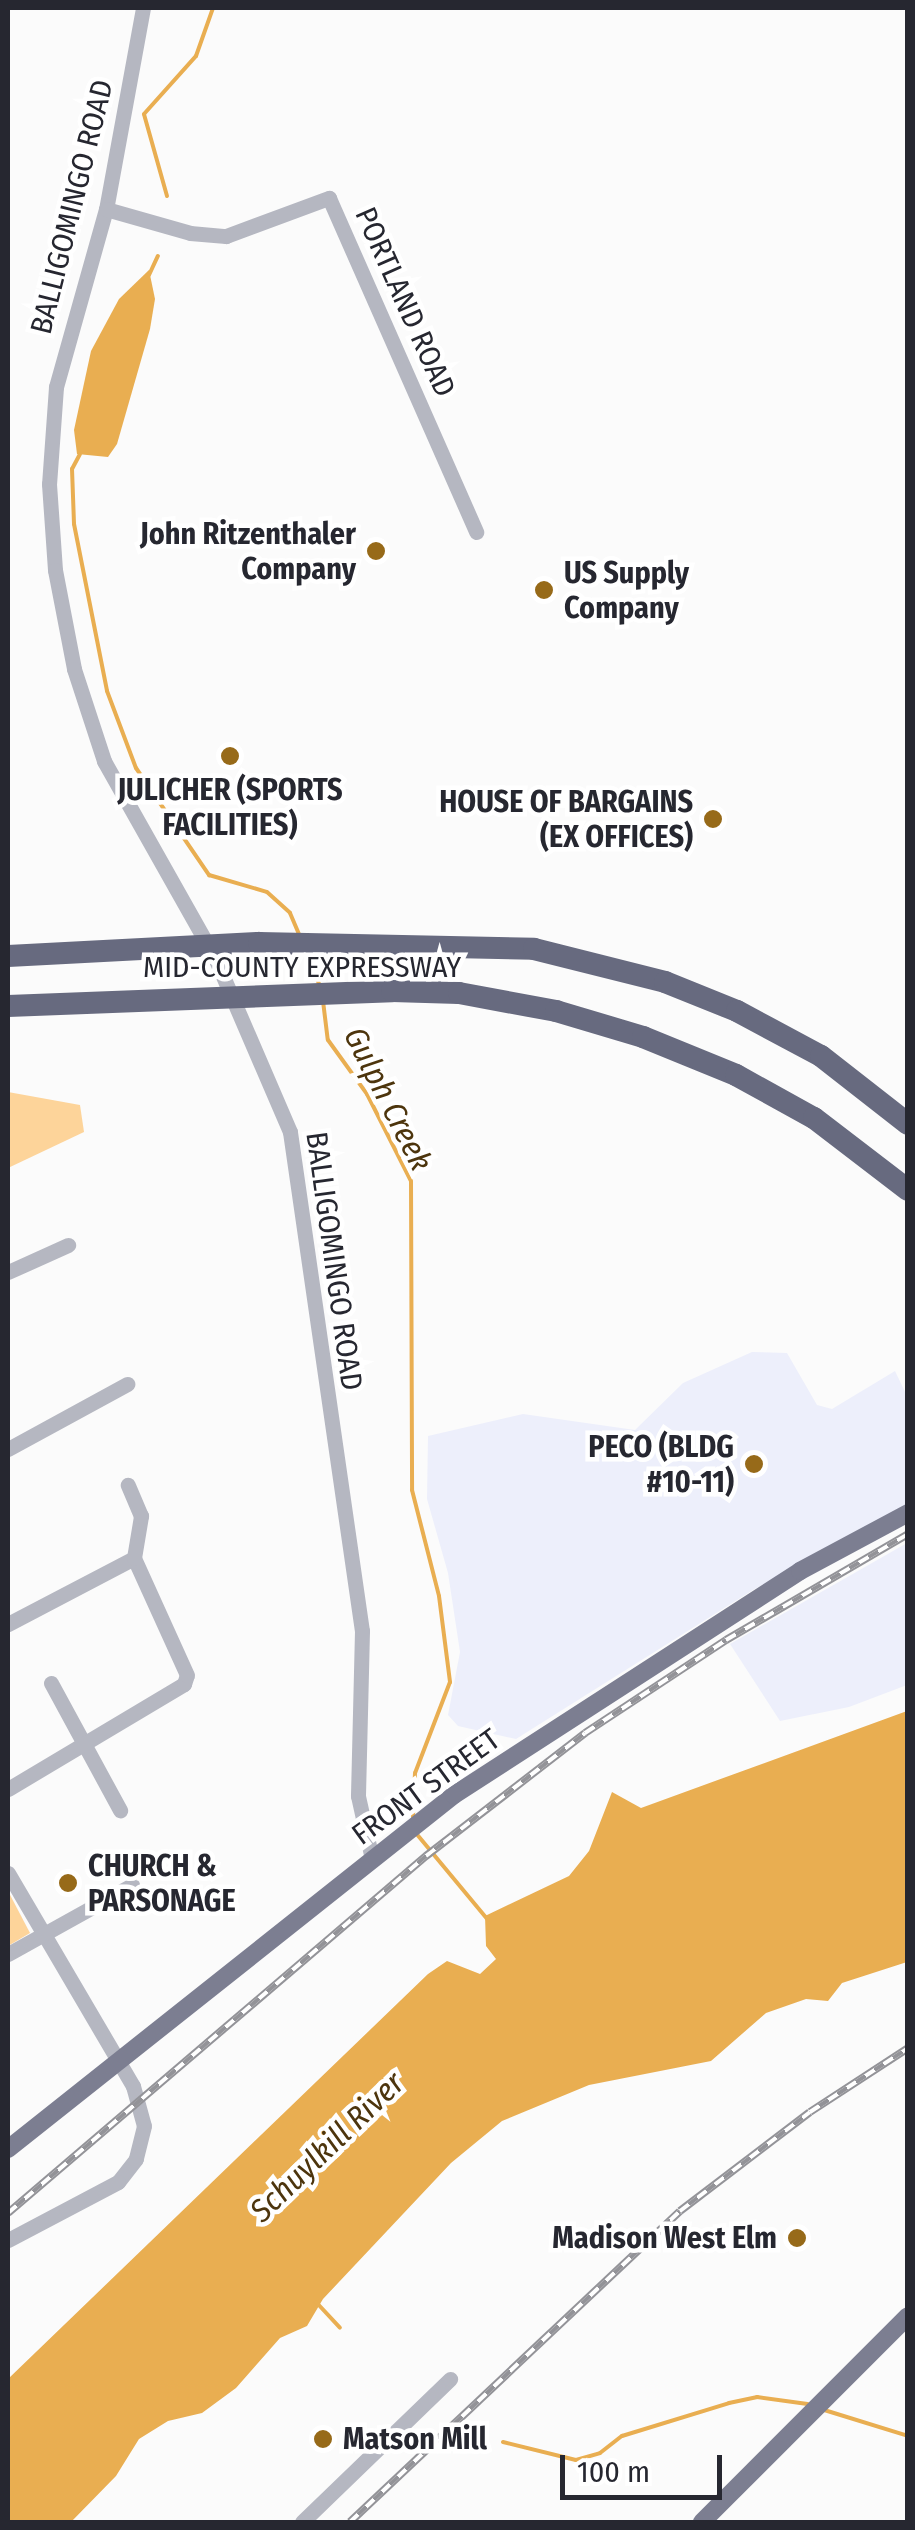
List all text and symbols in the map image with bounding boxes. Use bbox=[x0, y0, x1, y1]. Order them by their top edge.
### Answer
street label: BALLIGOMINGO ROAD bbox=[23, 76, 121, 338]
street label: PORTLAND ROAD bbox=[347, 202, 463, 402]
place label: John Ritzenthaler Company bbox=[140, 516, 356, 586]
marker: John Ritzenthaler Company bbox=[365, 540, 387, 562]
place label: US Supply Company bbox=[564, 555, 689, 626]
marker: US Supply Company bbox=[533, 579, 555, 601]
marker: JULICHER (SPORTS FACILITIES) bbox=[219, 745, 241, 767]
place label: JULICHER (SPORTS FACILITIES) bbox=[117, 772, 343, 842]
place label: HOUSE OF BARGAINS (EX OFFICES) bbox=[439, 784, 693, 854]
marker: HOUSE OF BARGAINS (EX OFFICES) bbox=[702, 808, 724, 830]
street label: MID-COUNTY EXPRESSWAY bbox=[143, 949, 461, 985]
water label: Gulph Creek bbox=[335, 1021, 441, 1177]
street label: BALLIGOMINGO ROAD bbox=[298, 1129, 370, 1393]
place label: PECO (BLDG #10-11) bbox=[588, 1429, 734, 1500]
marker: PECO (BLDG #10-11) bbox=[743, 1453, 765, 1475]
street label: FRONT STREET bbox=[345, 1721, 507, 1853]
place label: CHURCH & PARSONAGE bbox=[88, 1848, 236, 1918]
marker: CHURCH & PARSONAGE bbox=[57, 1872, 79, 1894]
water label: Schuylkill River bbox=[242, 2064, 412, 2230]
place label: Madison West Elm bbox=[552, 2220, 777, 2256]
marker: Madison West Elm bbox=[786, 2227, 808, 2249]
place label: Matson Mill bbox=[343, 2421, 487, 2457]
marker: Matson Mill bbox=[312, 2428, 334, 2450]
scale bar bbox=[565, 2435, 728, 2497]
text: 100 m bbox=[577, 2454, 650, 2490]

